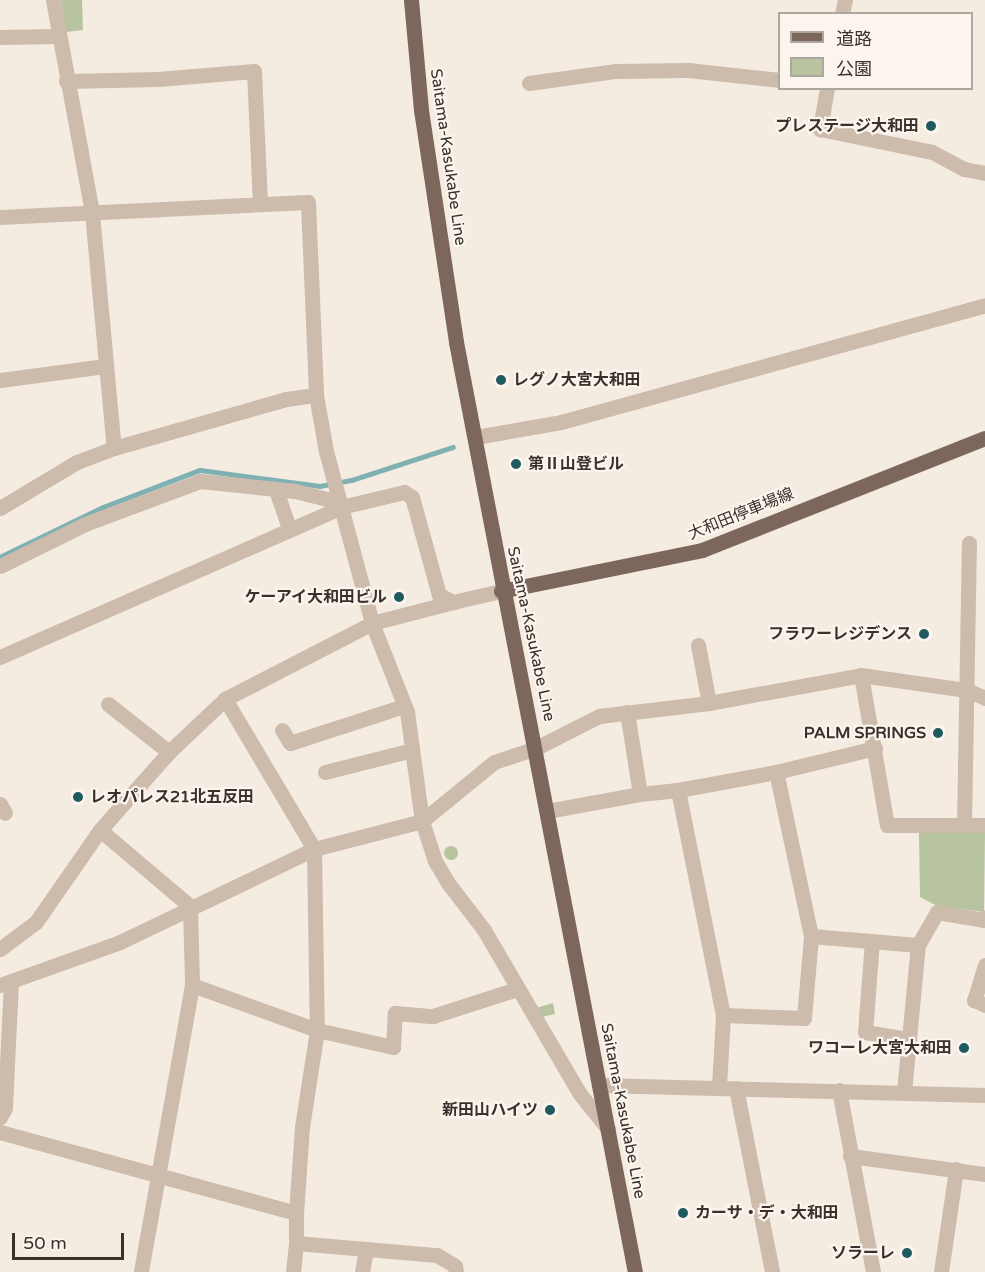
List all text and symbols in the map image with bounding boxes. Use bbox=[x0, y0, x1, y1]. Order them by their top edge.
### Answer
legend bbox=[778, 12, 973, 90]
text: 道路 bbox=[836, 28, 872, 50]
text: 公園 bbox=[836, 58, 872, 80]
street label: Saitama-Kasukabe Line bbox=[426, 67, 470, 247]
place label: プレステージ大和田 bbox=[775, 116, 919, 136]
marker: プレステージ大和田 bbox=[924, 119, 938, 133]
place label: レグノ大宮大和田 bbox=[513, 370, 641, 390]
marker: レグノ大宮大和田 bbox=[494, 373, 508, 387]
place label: 第Ⅱ山登ビル bbox=[528, 454, 624, 474]
marker: 第Ⅱ山登ビル bbox=[509, 457, 523, 471]
street label: 大和田停車場線 bbox=[685, 484, 797, 544]
street label: Saitama-Kasukabe Line bbox=[503, 545, 559, 723]
place label: ケーアイ大和田ビル bbox=[243, 587, 387, 607]
marker: ケーアイ大和田ビル bbox=[392, 590, 406, 604]
place label: フラワーレジデンス bbox=[768, 624, 912, 644]
marker: フラワーレジデンス bbox=[917, 627, 931, 641]
place label: PALM SPRINGS bbox=[804, 723, 926, 743]
marker: PALM SPRINGS bbox=[931, 726, 945, 740]
place label: レオパレス21北五反田 bbox=[90, 787, 254, 807]
marker: レオパレス21北五反田 bbox=[71, 790, 85, 804]
street label: Saitama-Kasukabe Line bbox=[597, 1022, 649, 1200]
place label: ワコーレ大宮大和田 bbox=[808, 1038, 952, 1058]
marker: ワコーレ大宮大和田 bbox=[957, 1041, 971, 1055]
place label: 新田山ハイツ bbox=[442, 1100, 538, 1120]
marker: 新田山ハイツ bbox=[543, 1103, 557, 1117]
place label: カーサ・デ・大和田 bbox=[695, 1203, 839, 1223]
marker: カーサ・デ・大和田 bbox=[676, 1206, 690, 1220]
scale bar bbox=[15, 1221, 128, 1259]
text: 50 m bbox=[23, 1232, 67, 1254]
place label: ソラーレ bbox=[831, 1243, 895, 1263]
marker: ソラーレ bbox=[900, 1246, 914, 1260]

